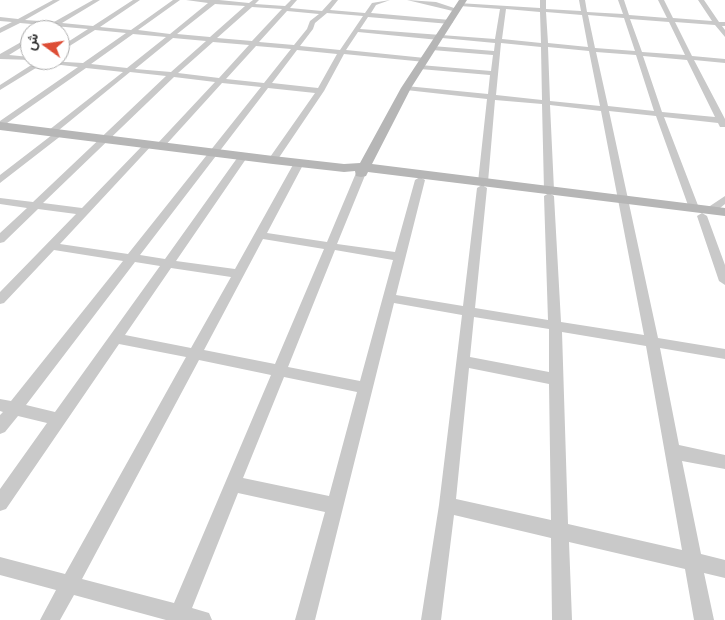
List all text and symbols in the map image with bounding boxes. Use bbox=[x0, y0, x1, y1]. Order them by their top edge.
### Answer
north arrow bbox=[20, 20, 70, 70]
text: ش bbox=[21, 31, 42, 52]

